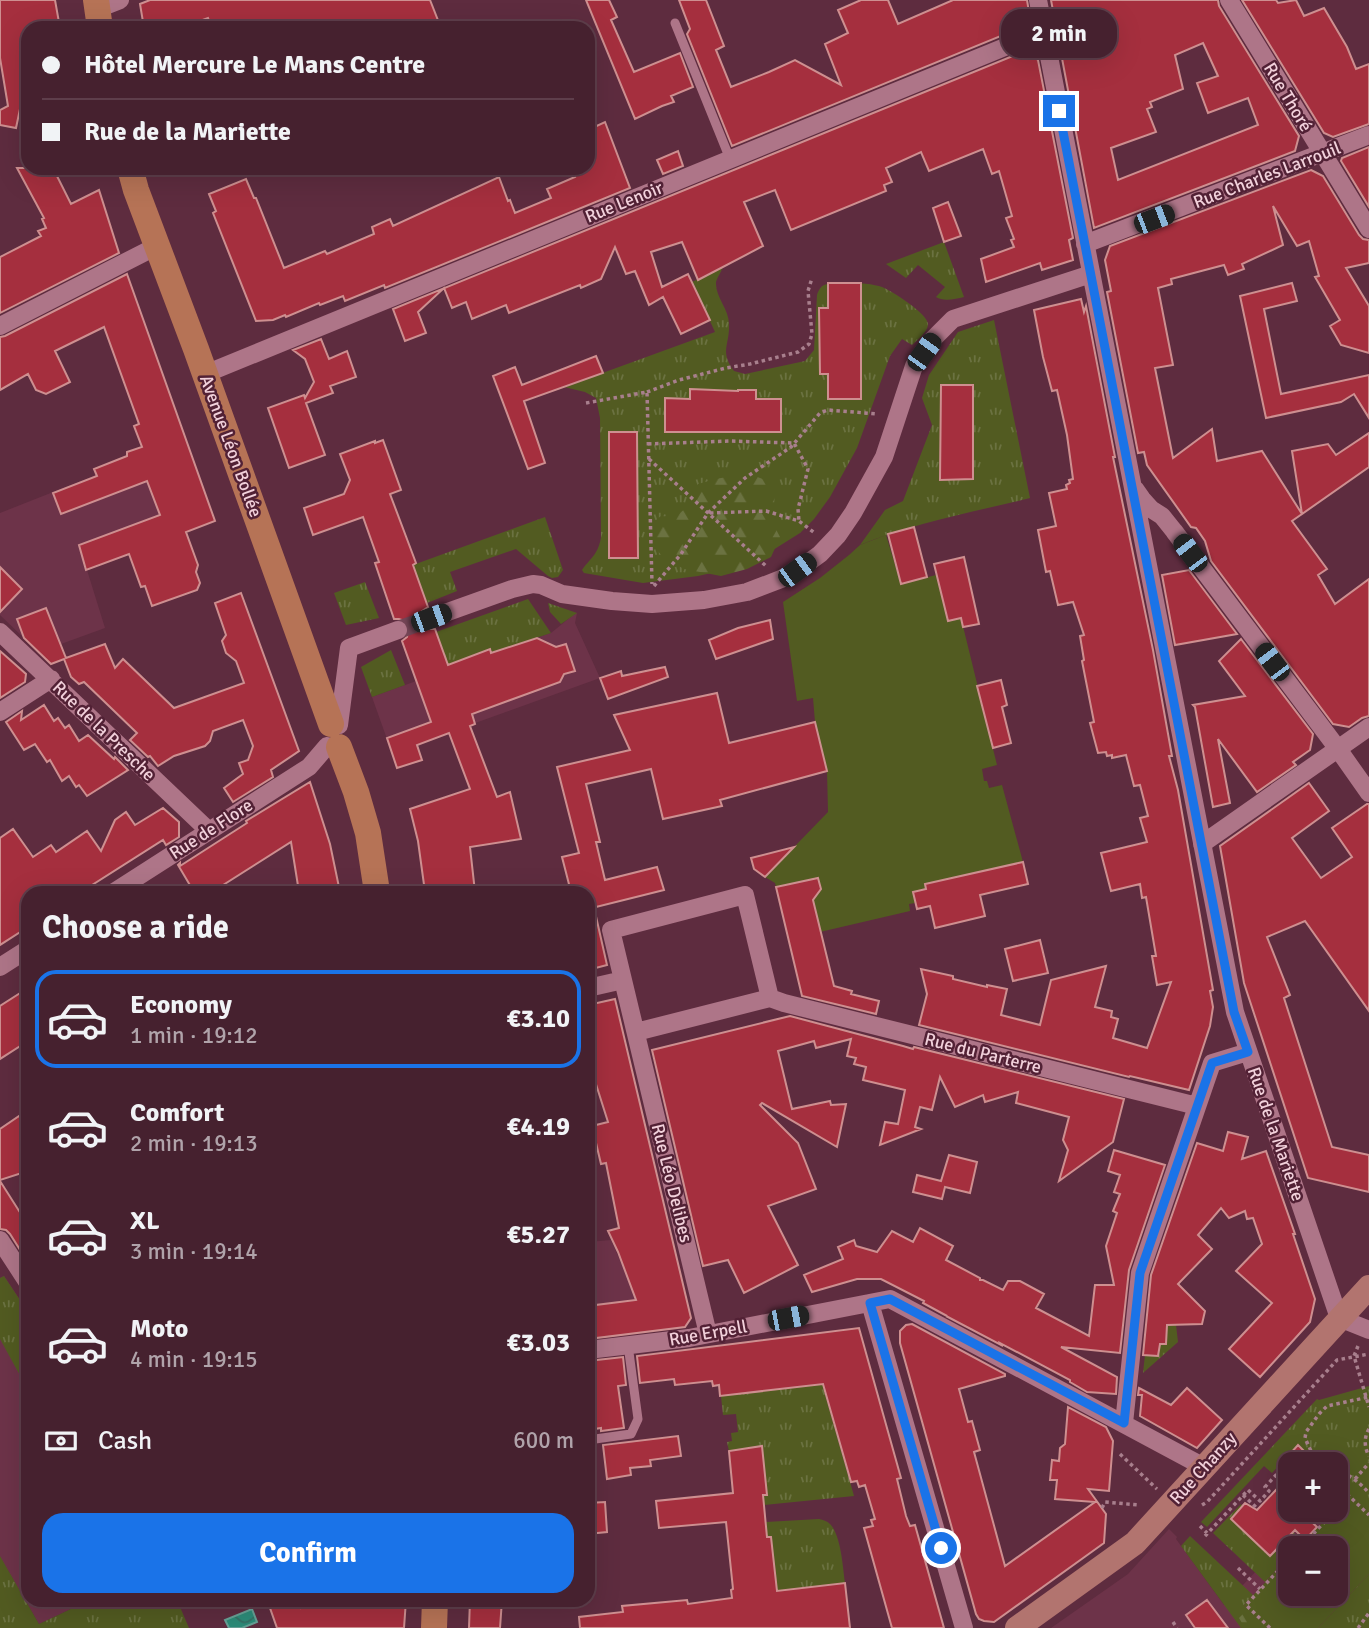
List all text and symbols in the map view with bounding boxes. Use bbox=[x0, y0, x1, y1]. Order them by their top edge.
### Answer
callout: 2 min bbox=[1001, 10, 1117, 58]
text: 2 min bbox=[1031, 19, 1087, 48]
text: Hôtel Mercure Le Mans Centre bbox=[84, 49, 425, 81]
street label: Rue Thoré bbox=[1259, 59, 1317, 135]
route end bbox=[1043, 95, 1075, 127]
text: Rue de la Mariette bbox=[84, 116, 291, 148]
street label: Rue Charles Larrouil bbox=[1190, 137, 1344, 213]
street label: Rue Lenoir bbox=[582, 176, 666, 228]
car bbox=[1131, 202, 1178, 236]
car bbox=[904, 329, 945, 375]
street label: Avenue Léon Bollée bbox=[195, 372, 267, 520]
car bbox=[1169, 530, 1212, 576]
car bbox=[774, 549, 821, 591]
car bbox=[408, 601, 455, 635]
car bbox=[1251, 639, 1294, 685]
street label: Rue de la Presche bbox=[48, 676, 160, 786]
street label: Rue de Flore bbox=[165, 794, 257, 864]
text: Choose a ride bbox=[42, 908, 229, 947]
icon: car bbox=[46, 988, 109, 1051]
text: Economy bbox=[130, 989, 232, 1021]
text: €3.10 bbox=[506, 1003, 570, 1035]
text: 1 min · 19:12 bbox=[130, 1021, 258, 1050]
street label: Rue du Parterre bbox=[922, 1028, 1044, 1078]
street label: Rue de la Mariette bbox=[1243, 1064, 1309, 1204]
icon: car bbox=[46, 1096, 109, 1159]
text: Comfort bbox=[130, 1097, 224, 1129]
text: €4.19 bbox=[506, 1111, 570, 1143]
street label: Rue Léo Delibes bbox=[647, 1121, 697, 1245]
text: 2 min · 19:13 bbox=[130, 1129, 258, 1158]
icon: car bbox=[46, 1204, 109, 1267]
text: XL bbox=[130, 1205, 160, 1237]
text: €5.27 bbox=[506, 1219, 570, 1251]
text: 3 min · 19:14 bbox=[130, 1237, 258, 1266]
car bbox=[766, 1304, 811, 1332]
icon: car bbox=[46, 1312, 109, 1375]
text: Moto bbox=[130, 1313, 188, 1345]
street label: Rue Erpell bbox=[667, 1315, 749, 1351]
text: €3.03 bbox=[506, 1327, 570, 1359]
text: 4 min · 19:15 bbox=[130, 1345, 258, 1374]
icon: cash bbox=[42, 1422, 80, 1460]
text: Cash bbox=[98, 1425, 152, 1457]
text: 600 m bbox=[513, 1426, 574, 1455]
street label: Rue Chanzy bbox=[1165, 1427, 1241, 1509]
map controls bbox=[1278, 1452, 1348, 1606]
button: + bbox=[1278, 1452, 1348, 1522]
button: Confirm bbox=[42, 1513, 574, 1593]
route start bbox=[925, 1532, 957, 1564]
button: − bbox=[1278, 1536, 1348, 1606]

